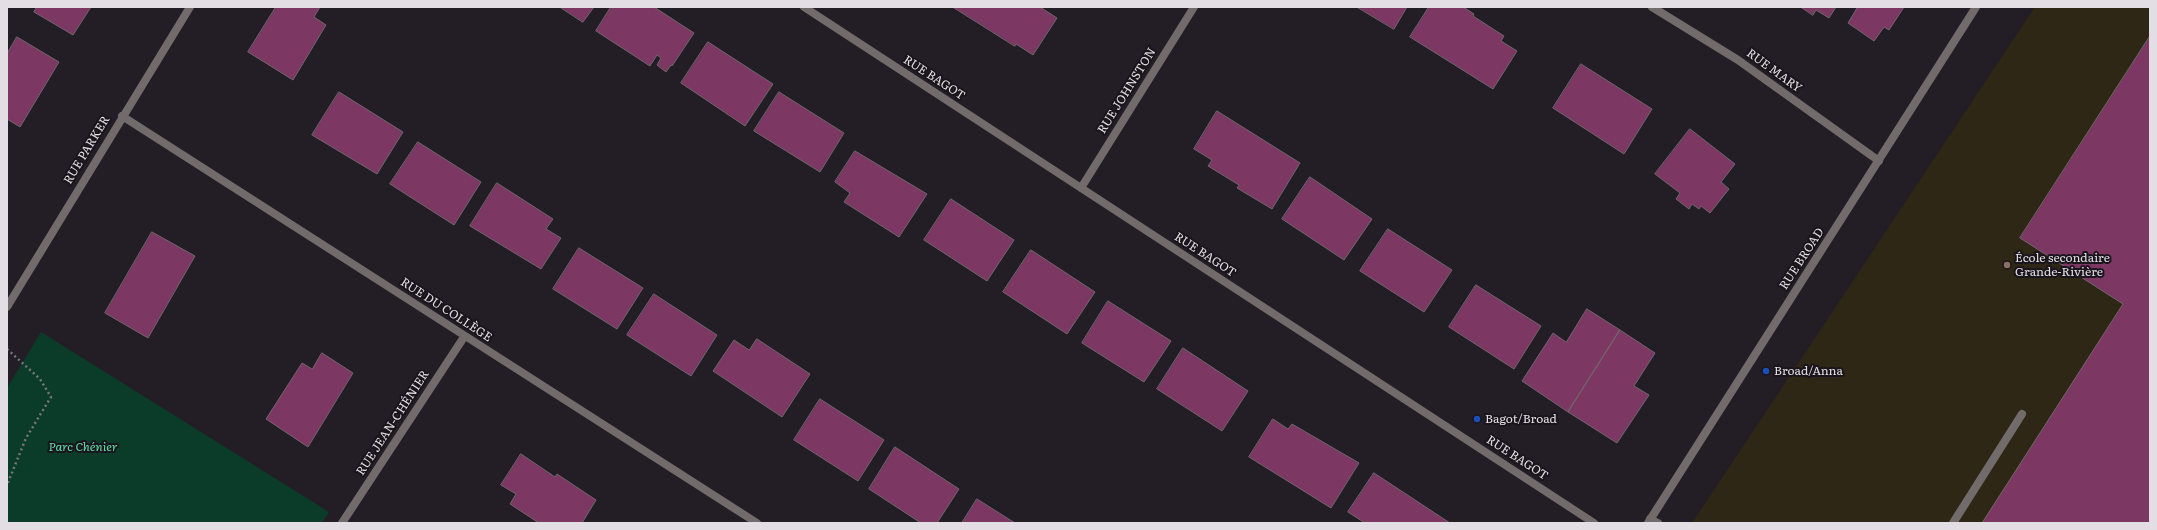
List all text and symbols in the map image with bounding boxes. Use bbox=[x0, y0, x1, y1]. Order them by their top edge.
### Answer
street label: RUE JOHNSTON bbox=[1095, 45, 1159, 137]
street label: RUE MARY bbox=[1744, 46, 1804, 96]
street label: RUE BAGOT bbox=[900, 53, 968, 103]
street label: RUE PARKER bbox=[61, 113, 113, 187]
street label: RUE BROAD bbox=[1777, 226, 1827, 292]
street label: RUE BAGOT bbox=[1171, 230, 1239, 280]
place label: École secondaire Grande-Rivière bbox=[2015, 251, 2110, 279]
marker: École secondaire Grande-Rivière bbox=[2002, 260, 2012, 270]
street label: RUE DU COLLÈGE bbox=[398, 275, 494, 345]
place label: Broad/Anna bbox=[1774, 364, 1843, 378]
marker: Broad/Anna bbox=[1761, 366, 1771, 376]
street label: RUE JEAN-CHÉNIER bbox=[354, 368, 432, 478]
place label: Bagot/Broad bbox=[1485, 412, 1557, 426]
marker: Bagot/Broad bbox=[1472, 414, 1482, 424]
street label: RUE BAGOT bbox=[1483, 433, 1551, 483]
park label: Parc Chénier bbox=[48, 440, 118, 454]

